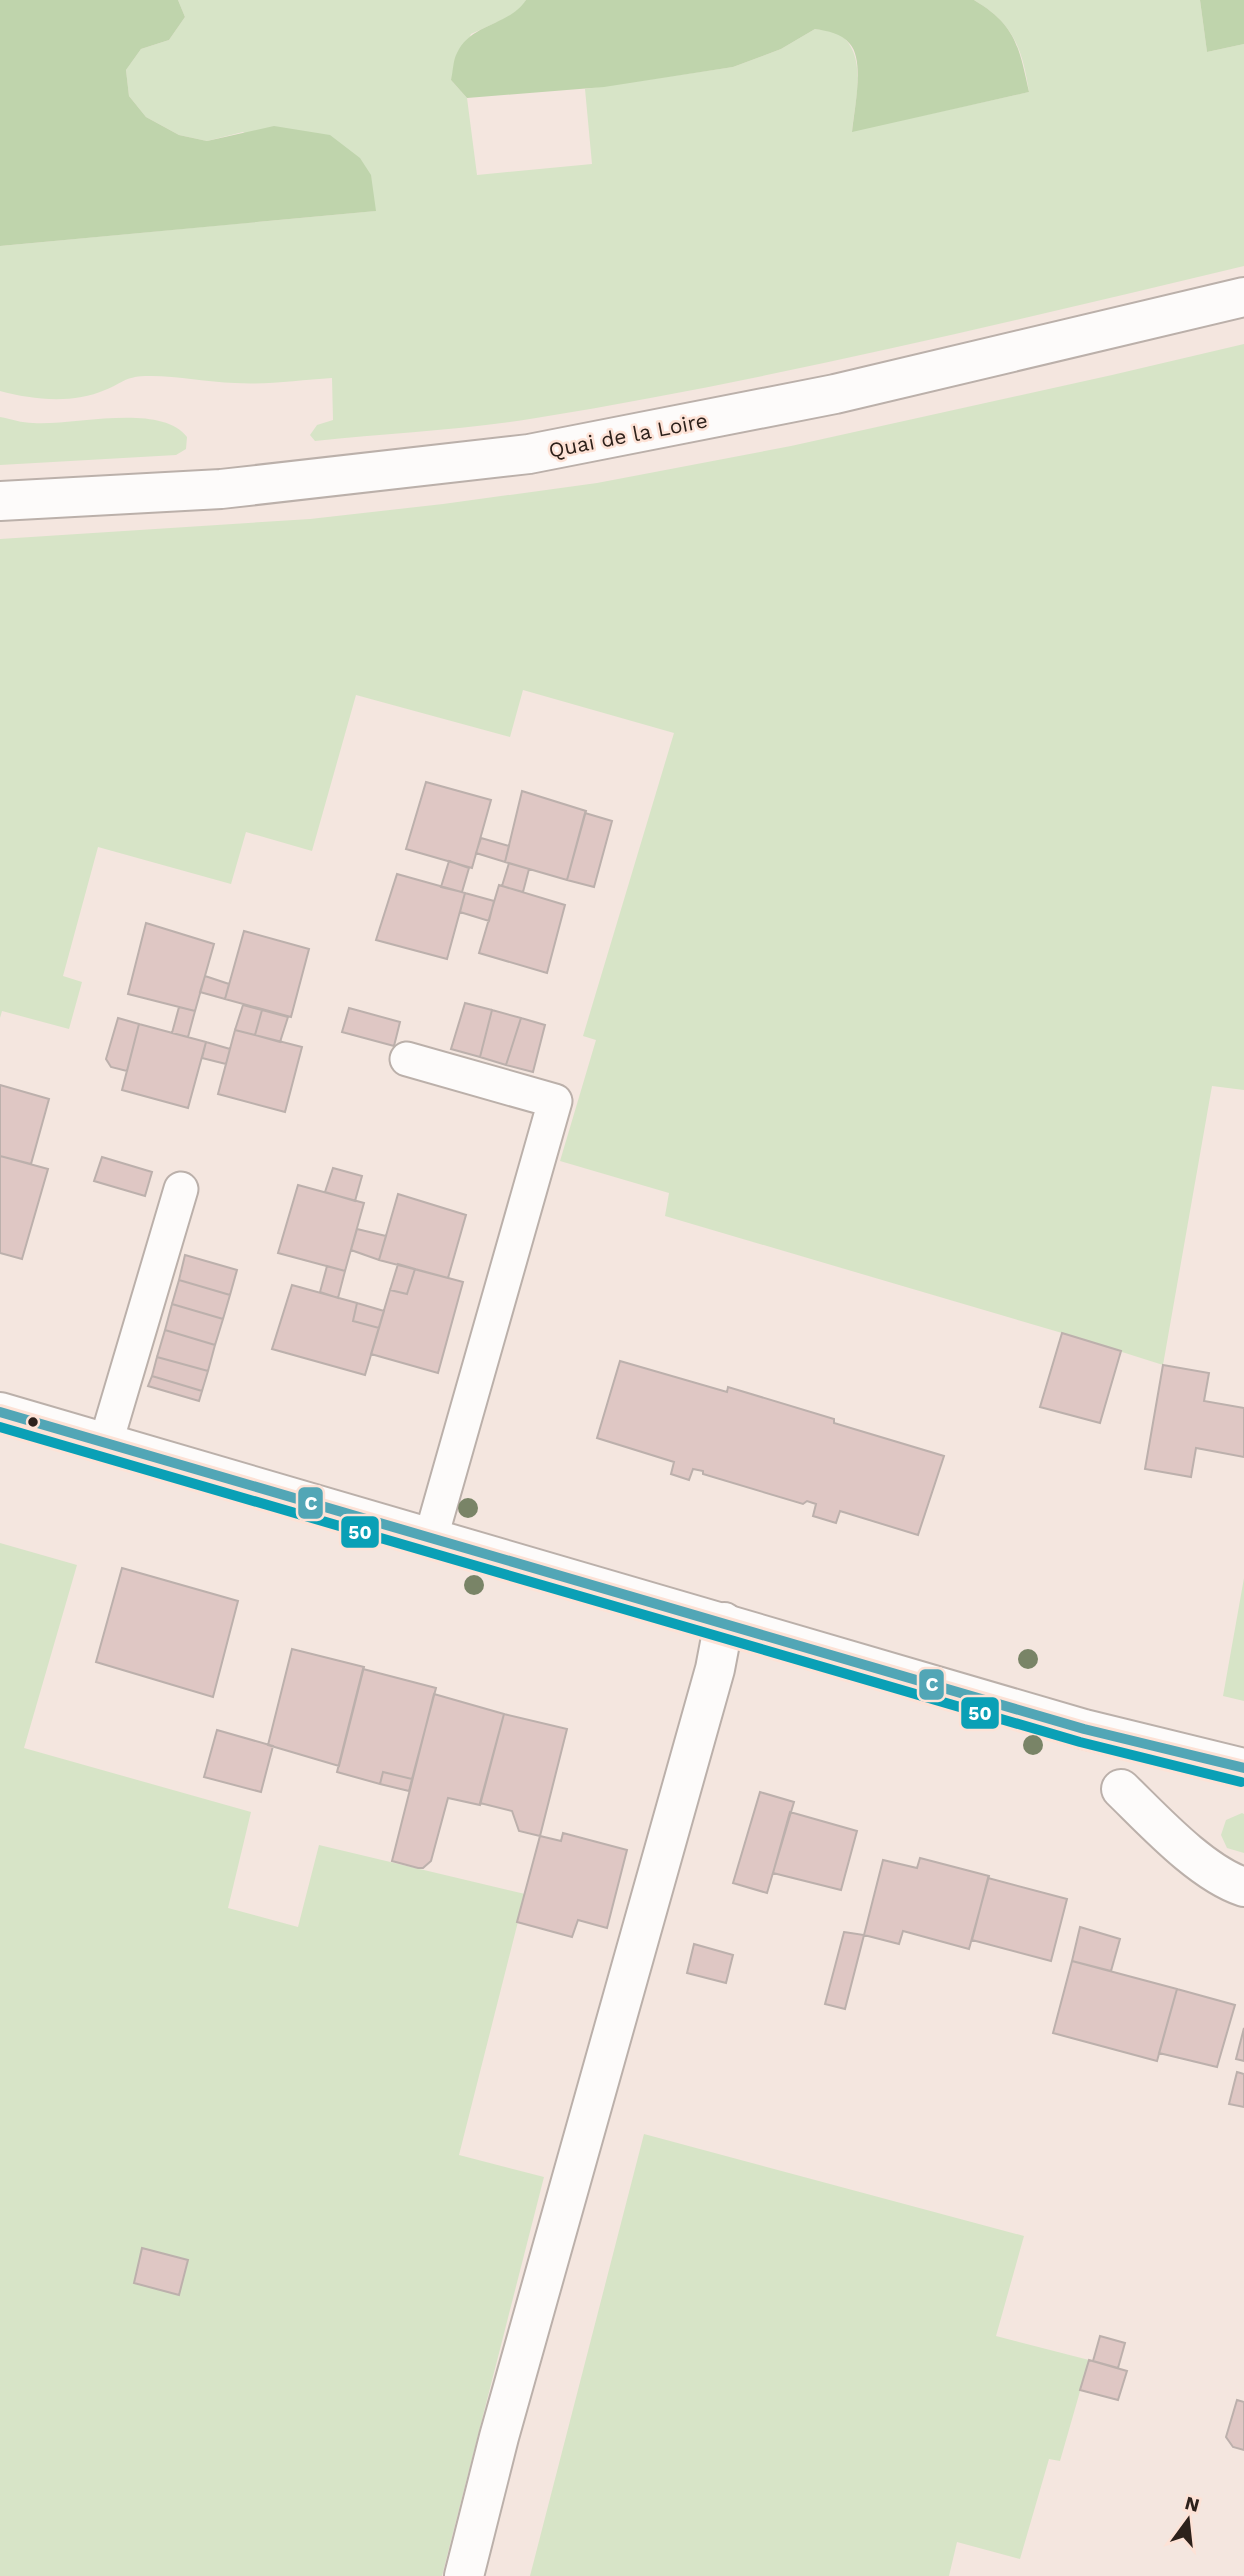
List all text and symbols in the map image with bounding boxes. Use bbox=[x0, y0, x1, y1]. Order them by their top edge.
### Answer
street label: Quai de la Loire bbox=[546, 407, 710, 463]
unlabelled marker bbox=[26, 1415, 40, 1429]
line badge: C bbox=[297, 1486, 324, 1520]
text: C bbox=[305, 1492, 318, 1515]
line badge: 50 bbox=[340, 1515, 380, 1549]
text: 50 bbox=[348, 1521, 372, 1544]
line badge: C bbox=[918, 1668, 945, 1701]
text: C bbox=[926, 1673, 939, 1696]
line badge: 50 bbox=[960, 1696, 1000, 1730]
text: 50 bbox=[968, 1702, 992, 1725]
north arrow bbox=[1153, 2485, 1223, 2555]
text: N bbox=[1182, 2491, 1202, 2517]

